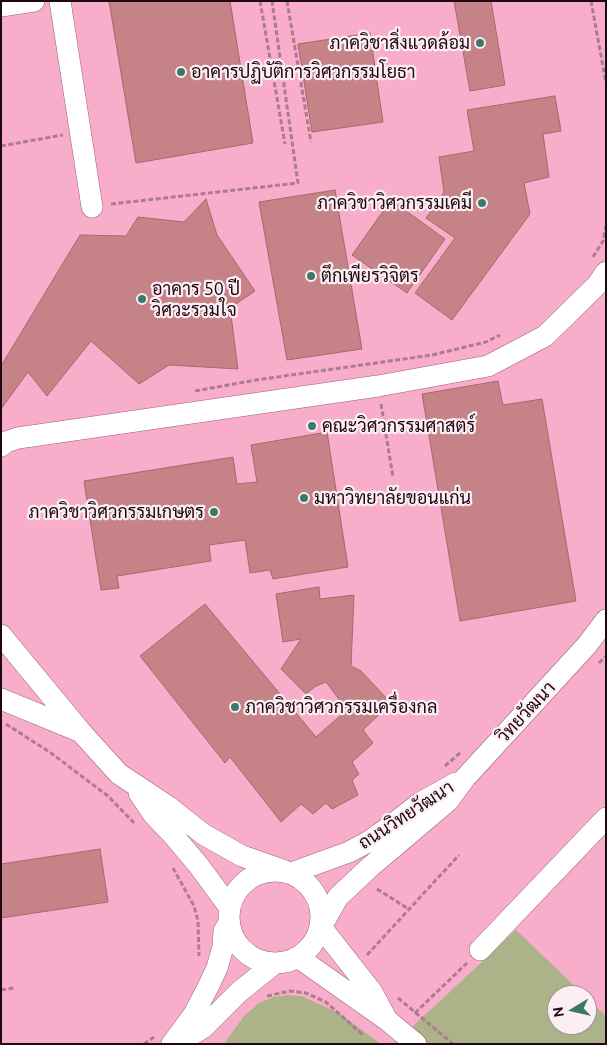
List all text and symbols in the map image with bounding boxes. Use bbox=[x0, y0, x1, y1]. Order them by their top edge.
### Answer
place label: ภาควิชาสิ่งแวดล้อม bbox=[330, 32, 470, 54]
marker: ภาควิชาสิ่งแวดล้อม bbox=[474, 37, 486, 49]
place label: อาคารปฏิบัติการวิศวกรรมโยธา bbox=[191, 61, 415, 83]
marker: อาคารปฏิบัติการวิศวกรรมโยธา bbox=[175, 66, 187, 78]
place label: ภาควิชาวิศวกรรมเคมี bbox=[317, 192, 472, 214]
marker: ภาควิชาวิศวกรรมเคมี bbox=[476, 197, 488, 209]
place label: ตึกเพียรวิจิตร bbox=[321, 265, 419, 287]
marker: ตึกเพียรวิจิตร bbox=[305, 270, 317, 282]
place label: อาคาร 50 ปี วิศวะรวมใจ bbox=[152, 278, 240, 320]
marker: อาคาร 50 ปี วิศวะรวมใจ bbox=[136, 293, 148, 305]
place label: คณะวิศวกรรมศาสตร์ bbox=[322, 415, 475, 437]
marker: คณะวิศวกรรมศาสตร์ bbox=[306, 420, 318, 432]
place label: มหาวิทยาลัยขอนแก่น bbox=[314, 487, 471, 509]
marker: มหาวิทยาลัยขอนแก่น bbox=[298, 492, 310, 504]
place label: ภาควิชาวิศวกรรมเกษตร bbox=[29, 501, 204, 523]
marker: ภาควิชาวิศวกรรมเกษตร bbox=[208, 506, 220, 518]
street label: วิทยวัฒนา bbox=[492, 677, 560, 747]
place label: ภาควิชาวิศวกรรมเครื่องกล bbox=[245, 696, 437, 718]
marker: ภาควิชาวิศวกรรมเครื่องกล bbox=[229, 701, 241, 713]
street label: ถนนวิทยวัฒนา bbox=[354, 776, 458, 854]
north arrow bbox=[547, 985, 597, 1035]
text: N bbox=[549, 1006, 567, 1019]

